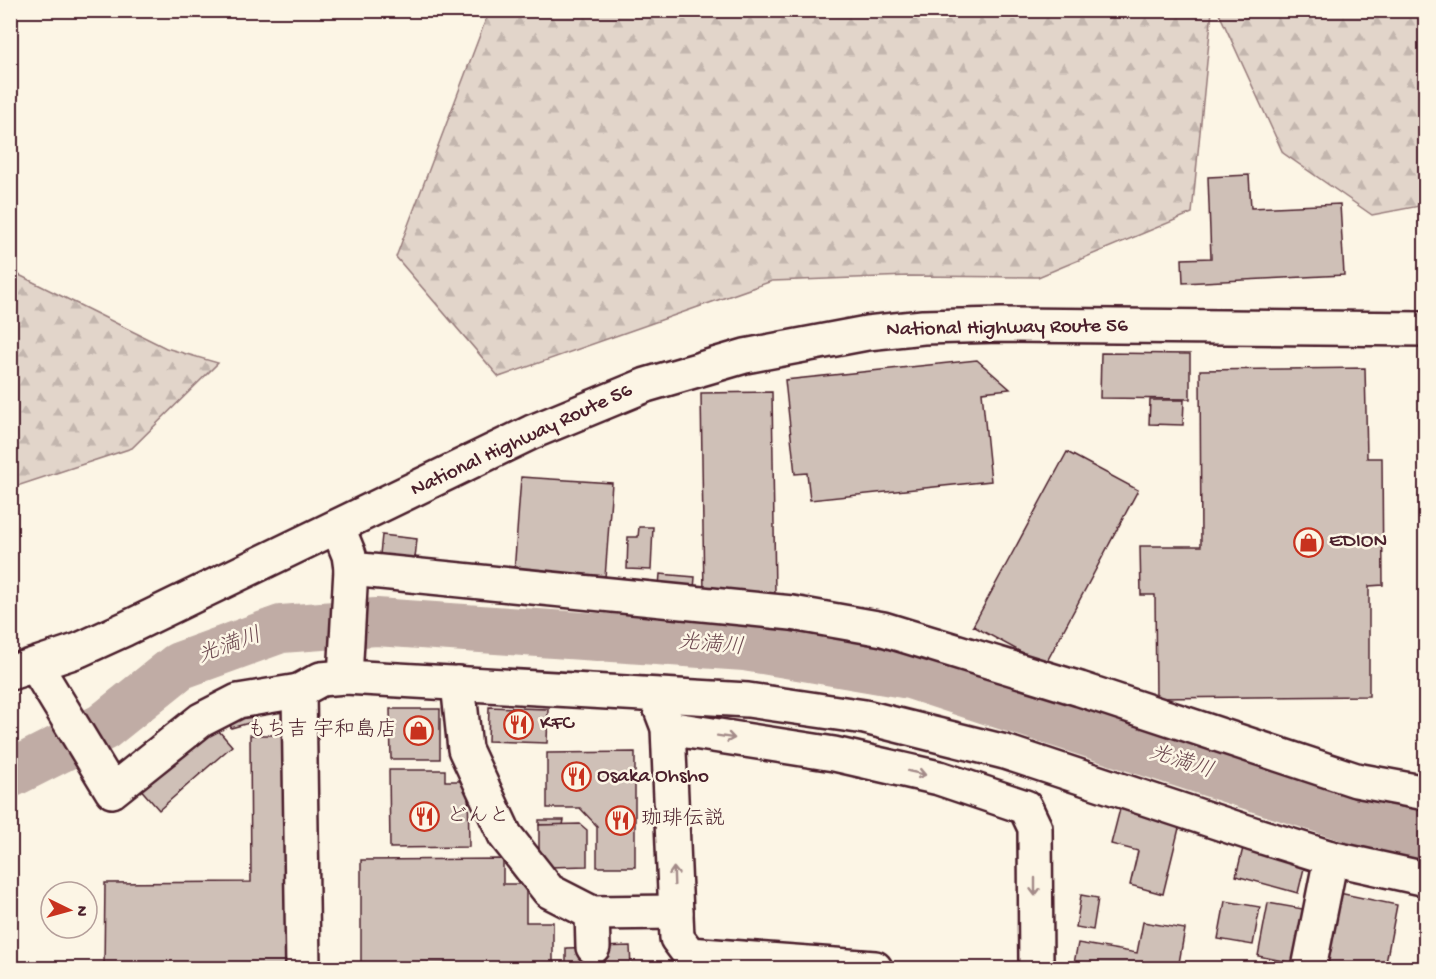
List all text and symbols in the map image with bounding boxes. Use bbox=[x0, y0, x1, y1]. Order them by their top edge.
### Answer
street label: National Highway Route 56 bbox=[886, 314, 1128, 344]
street label: National Highway Route 56 bbox=[407, 379, 637, 503]
shop icon: EDION bbox=[1292, 526, 1324, 558]
place label: EDION bbox=[1329, 530, 1387, 555]
water label: 光満川 bbox=[194, 623, 265, 671]
water label: 光満川 bbox=[677, 629, 745, 662]
restaurant icon: KFC bbox=[503, 708, 535, 740]
place label: KFC bbox=[540, 712, 575, 737]
shop icon: もち吉 宇和島店 bbox=[402, 715, 434, 747]
place label: もち吉 宇和島店 bbox=[247, 717, 397, 744]
one-way arrow bbox=[716, 732, 735, 743]
water label: 光満川 bbox=[1146, 739, 1217, 786]
restaurant icon: Osaka Ohsho bbox=[560, 761, 592, 793]
place label: Osaka Ohsho bbox=[597, 765, 709, 790]
one-way arrow bbox=[908, 768, 927, 780]
restaurant icon: どんと bbox=[409, 801, 441, 833]
restaurant icon: 珈琲伝説 bbox=[604, 804, 636, 836]
place label: どんと bbox=[446, 805, 509, 830]
place label: 珈琲伝説 bbox=[641, 807, 725, 833]
one-way arrow bbox=[669, 866, 680, 886]
one-way arrow bbox=[1029, 877, 1041, 897]
north arrow bbox=[39, 880, 99, 940]
text: N bbox=[70, 905, 90, 918]

